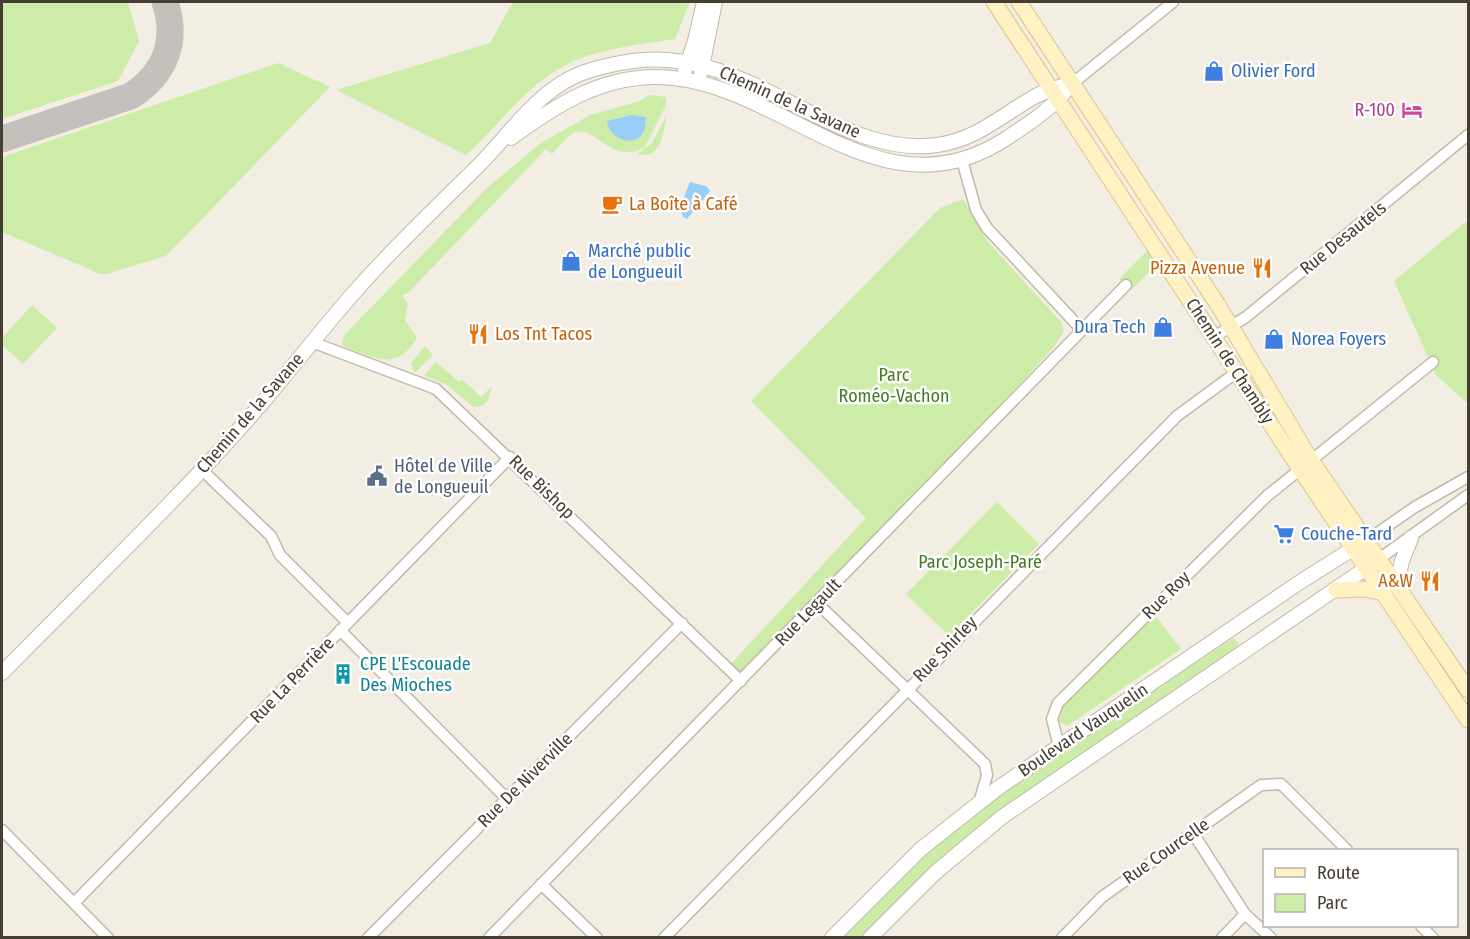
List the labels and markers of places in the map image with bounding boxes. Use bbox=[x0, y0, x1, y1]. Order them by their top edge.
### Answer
shop icon: Olivier Ford bbox=[1202, 59, 1226, 83]
place label: Olivier Ford bbox=[1231, 60, 1316, 82]
hotel icon: R-100 bbox=[1400, 98, 1424, 122]
place label: R-100 bbox=[1354, 99, 1395, 121]
cafe icon: La Boîte à Café bbox=[600, 192, 624, 216]
place label: La Boîte à Café bbox=[629, 193, 738, 215]
place label: Marché public de Longueuil bbox=[588, 240, 692, 283]
shop icon: Marché public de Longueuil bbox=[559, 249, 583, 273]
restaurant icon: Pizza Avenue bbox=[1250, 256, 1274, 280]
place label: Pizza Avenue bbox=[1150, 257, 1245, 279]
shop icon: Dura Tech bbox=[1151, 315, 1175, 339]
place label: Dura Tech bbox=[1074, 316, 1146, 338]
restaurant icon: Los Tnt Tacos bbox=[466, 322, 490, 346]
place label: Los Tnt Tacos bbox=[495, 323, 592, 345]
shop icon: Norea Foyers bbox=[1262, 327, 1286, 351]
place label: Norea Foyers bbox=[1291, 328, 1386, 350]
place label: Hôtel de Ville de Longueuil bbox=[394, 455, 493, 498]
public building icon: Hôtel de Ville de Longueuil bbox=[365, 464, 389, 488]
supermarket icon: Couche-Tard bbox=[1272, 522, 1296, 546]
place label: Couche-Tard bbox=[1301, 523, 1392, 545]
restaurant icon: A&W bbox=[1418, 569, 1442, 593]
place label: A&W bbox=[1378, 570, 1414, 592]
place label: CPE L'Escouade Des Mioches bbox=[360, 653, 471, 696]
building icon: CPE L'Escouade Des Mioches bbox=[331, 662, 355, 686]

